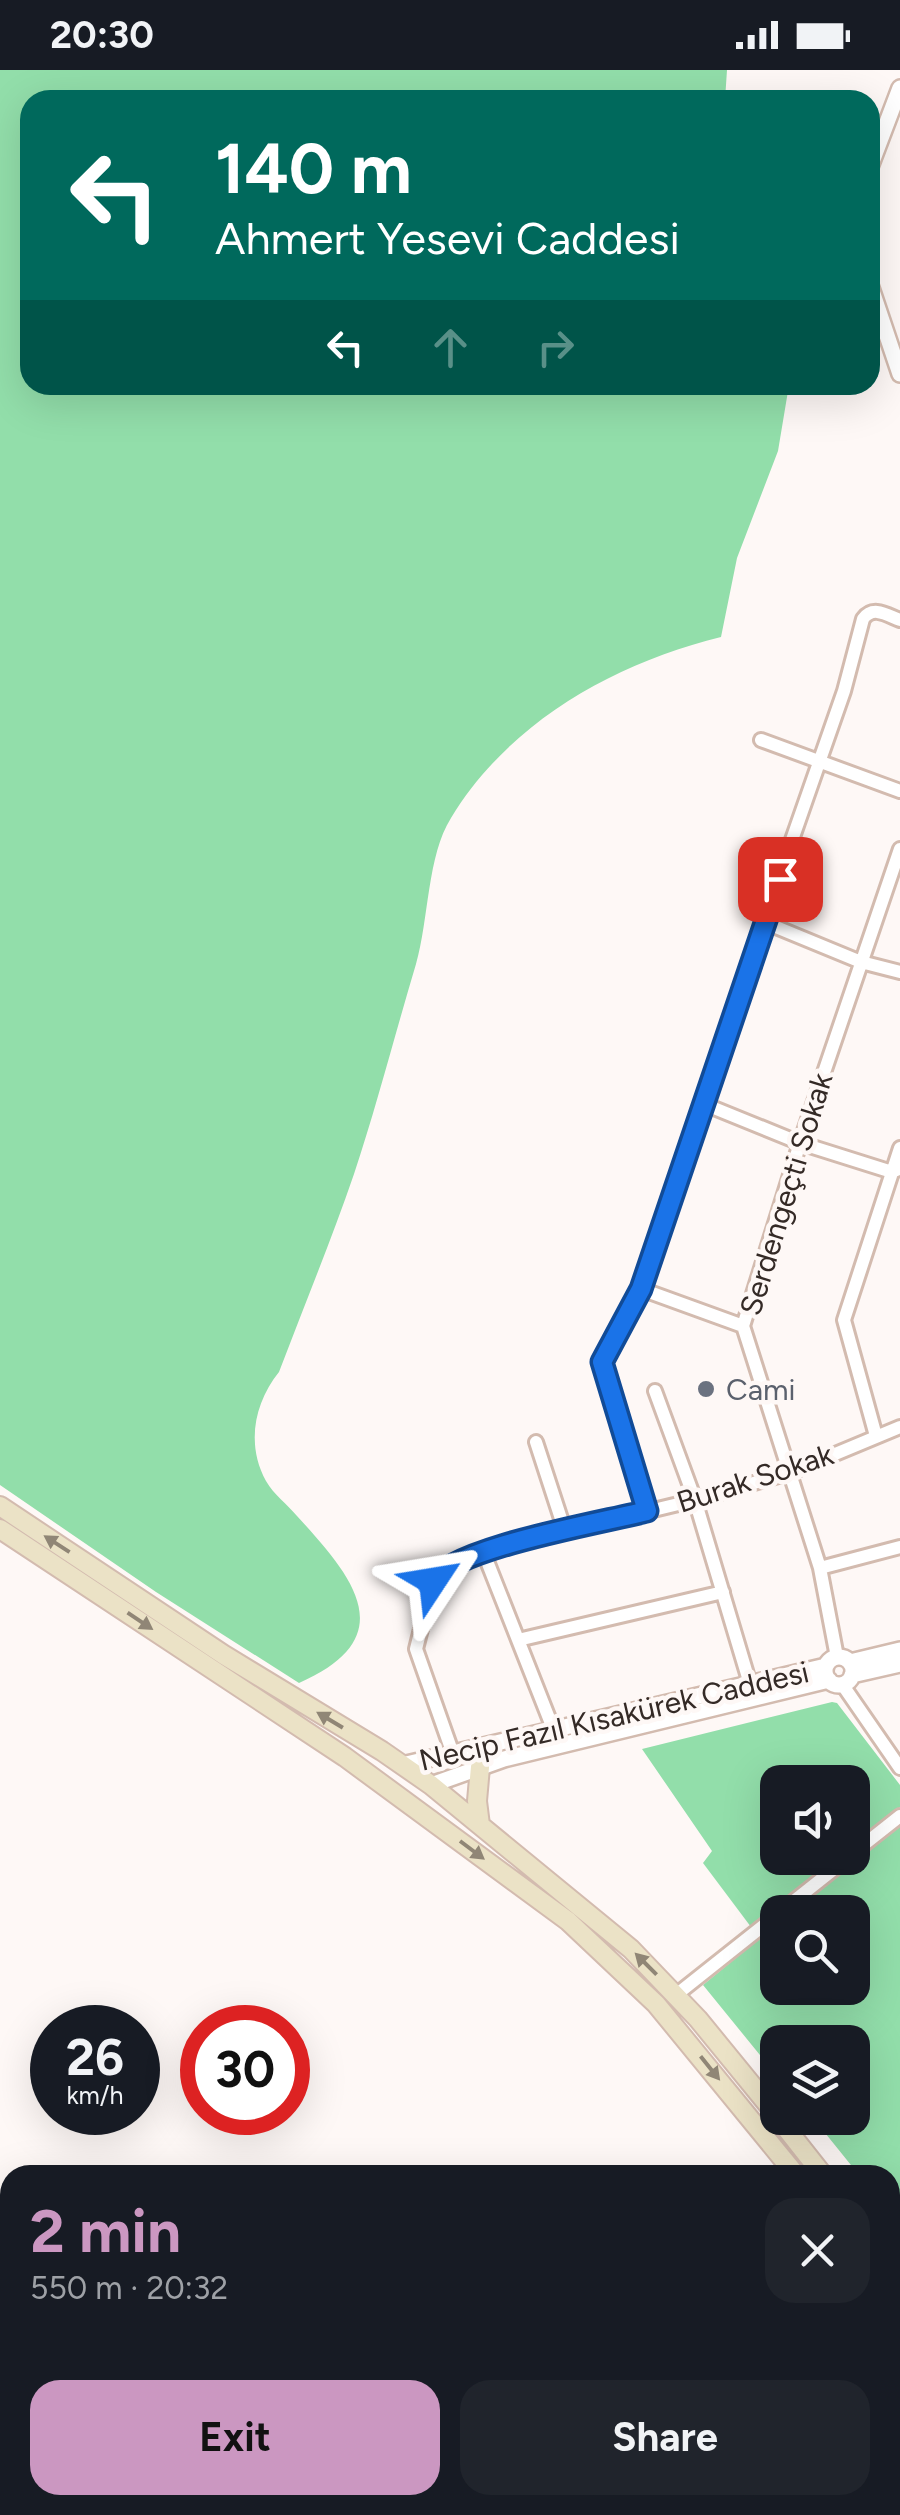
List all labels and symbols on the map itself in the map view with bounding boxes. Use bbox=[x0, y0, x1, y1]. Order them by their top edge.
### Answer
pin bbox=[738, 837, 823, 922]
street label: Serdengeçti Sokak bbox=[732, 1068, 841, 1320]
place label: Cami bbox=[726, 1371, 795, 1408]
marker: Cami bbox=[695, 1378, 717, 1400]
street label: Burak Sokak bbox=[672, 1435, 838, 1521]
position arrow bbox=[381, 1529, 485, 1633]
one-way arrow bbox=[43, 1535, 71, 1553]
one-way arrow bbox=[126, 1611, 153, 1630]
street label: Necip Fazıl Kısakürek Caddesi bbox=[416, 1653, 812, 1779]
one-way arrow bbox=[316, 1712, 344, 1729]
one-way arrow bbox=[459, 1839, 485, 1859]
one-way arrow bbox=[634, 1952, 658, 1976]
speed limit sign: 30 bbox=[180, 2005, 310, 2135]
one-way arrow bbox=[699, 2056, 720, 2081]

